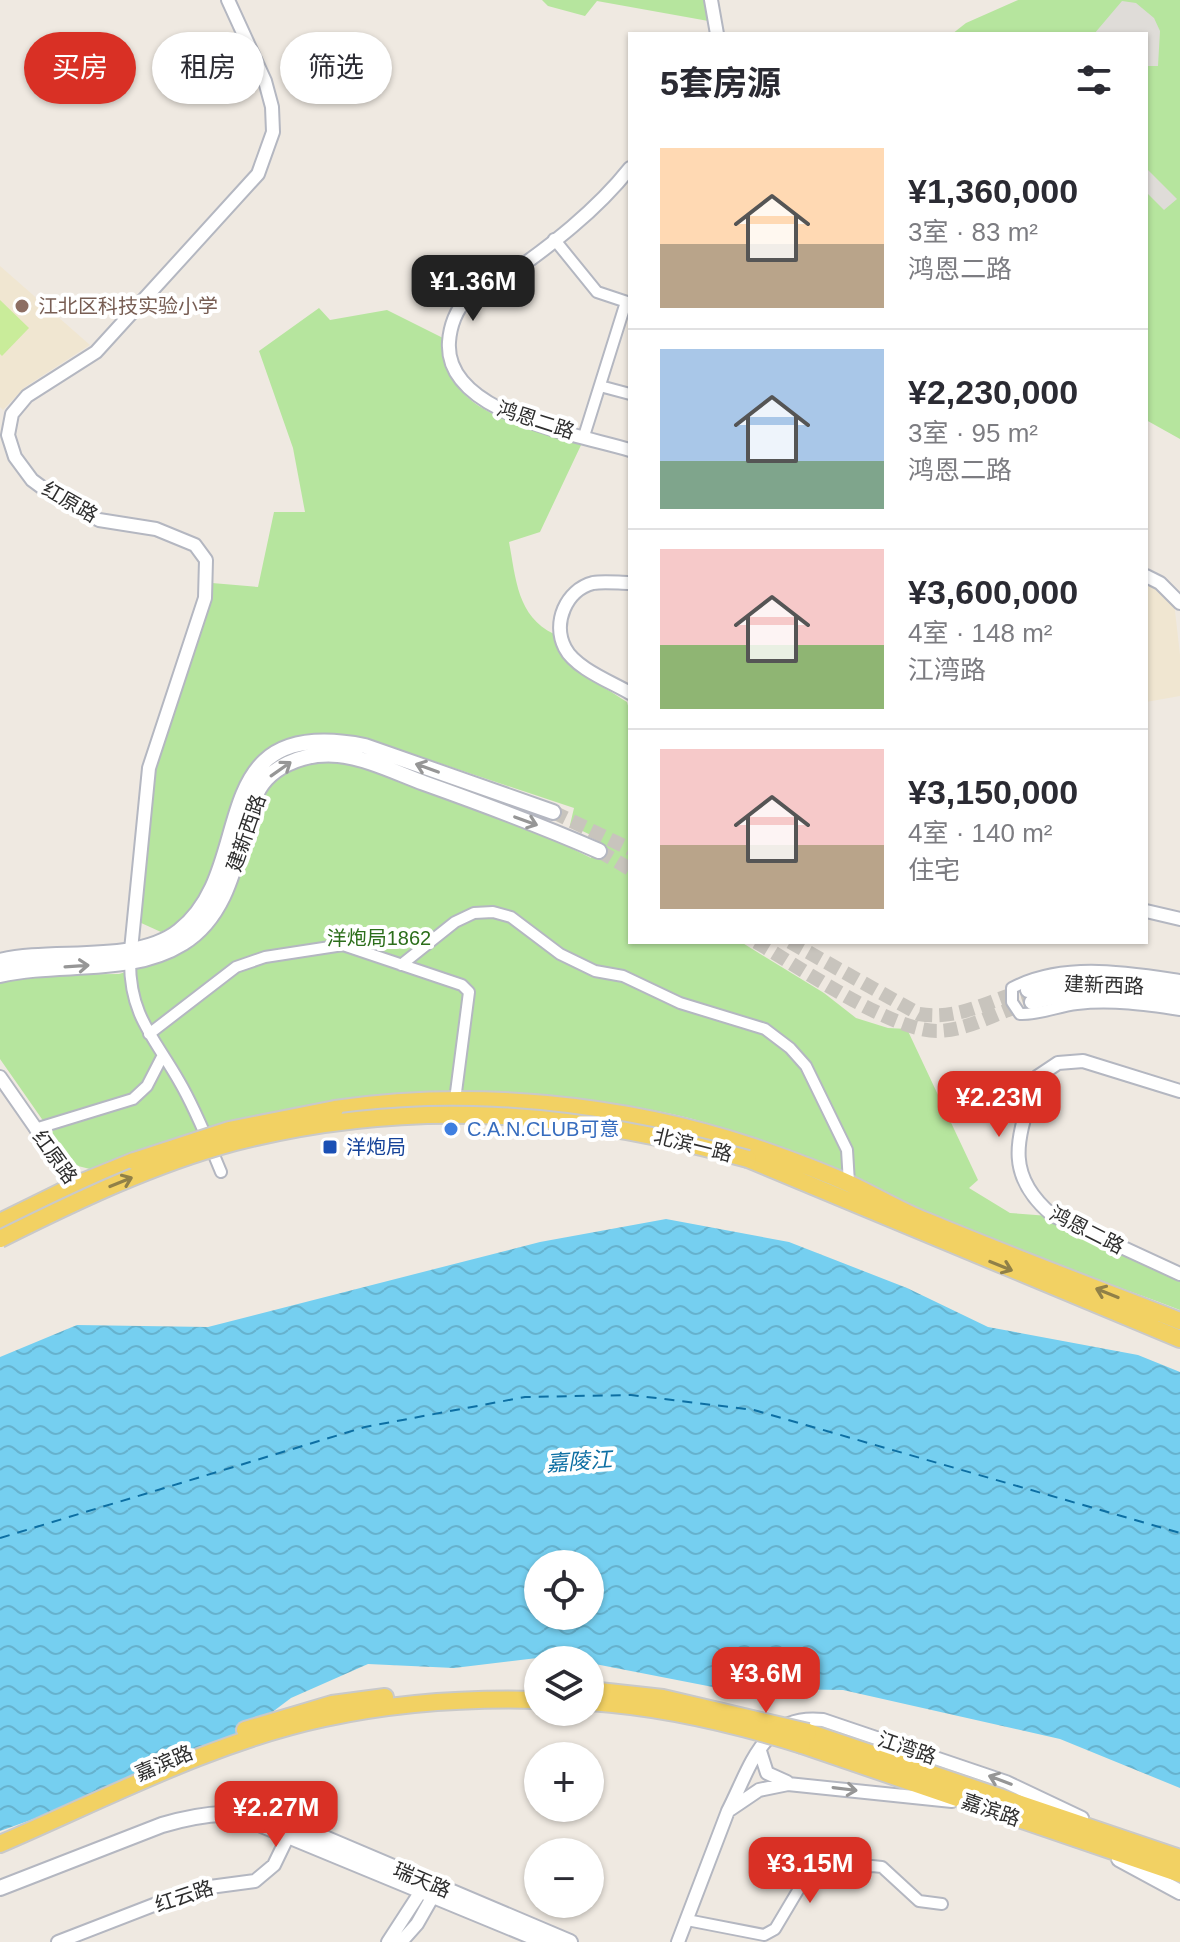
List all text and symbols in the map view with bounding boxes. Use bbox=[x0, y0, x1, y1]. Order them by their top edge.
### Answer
chip: 买房 bbox=[24, 32, 136, 104]
chip: 租房 bbox=[152, 32, 264, 104]
chip: 筛选 bbox=[280, 32, 392, 104]
icon: filters bbox=[1072, 58, 1116, 102]
text: 5套房源 bbox=[660, 64, 781, 102]
text: ¥1,360,000 bbox=[908, 172, 1078, 210]
icon: home bbox=[724, 180, 820, 276]
text: 3室 · 83 m² bbox=[908, 217, 1038, 247]
text: 鸿恩二路 bbox=[908, 254, 1012, 284]
pin: ¥1.36M bbox=[408, 255, 538, 323]
text: ¥1.36M bbox=[430, 266, 516, 296]
place label: 江北区科技实验小学 bbox=[38, 295, 218, 317]
marker: 江北区科技实验小学 bbox=[13, 297, 31, 315]
text: ¥2,230,000 bbox=[908, 373, 1078, 411]
icon: home bbox=[724, 381, 820, 477]
street label: 鸿恩二路 bbox=[495, 397, 577, 443]
text: 3室 · 95 m² bbox=[908, 418, 1038, 448]
text: 鸿恩二路 bbox=[908, 455, 1012, 485]
street label: 红原路 bbox=[39, 477, 101, 527]
text: ¥3,600,000 bbox=[908, 573, 1078, 611]
icon: home bbox=[724, 581, 820, 677]
text: 4室 · 148 m² bbox=[908, 618, 1053, 648]
text: 江湾路 bbox=[908, 655, 986, 685]
one-way arrow bbox=[415, 759, 440, 774]
one-way arrow bbox=[270, 761, 292, 777]
text: ¥3,150,000 bbox=[908, 773, 1078, 811]
icon: home bbox=[724, 781, 820, 877]
street label: 建新西路 bbox=[223, 792, 269, 874]
one-way arrow bbox=[514, 814, 539, 829]
text: 4室 · 140 m² bbox=[908, 818, 1053, 848]
text: 住宅 bbox=[908, 855, 960, 885]
park label: 洋炮局1862 bbox=[327, 927, 431, 949]
one-way arrow bbox=[63, 958, 90, 973]
street label: 建新西路 bbox=[1064, 973, 1144, 997]
pin: ¥2.23M bbox=[934, 1071, 1064, 1139]
text: ¥2.23M bbox=[956, 1082, 1042, 1112]
place label: C.A.N.CLUB可意 bbox=[467, 1118, 619, 1140]
marker: C.A.N.CLUB可意 bbox=[442, 1120, 460, 1138]
street label: 北滨一路 bbox=[652, 1125, 734, 1165]
street label: 红原路 bbox=[28, 1126, 82, 1188]
place label: 洋炮局 bbox=[346, 1136, 406, 1158]
marker: 洋炮局 bbox=[321, 1138, 339, 1156]
one-way arrow bbox=[108, 1174, 133, 1188]
street label: 鸿恩二路 bbox=[1046, 1202, 1128, 1258]
one-way arrow bbox=[988, 1260, 1013, 1274]
one-way arrow bbox=[1095, 1285, 1120, 1299]
water label: 嘉陵江 bbox=[545, 1447, 615, 1476]
map controls bbox=[524, 1550, 604, 1918]
button: locate bbox=[524, 1550, 604, 1630]
button: layers bbox=[524, 1646, 604, 1726]
pin: ¥3.6M bbox=[710, 1647, 822, 1715]
text: ¥3.6M bbox=[730, 1658, 802, 1688]
street label: 江湾路 bbox=[875, 1728, 939, 1768]
street label: 嘉滨路 bbox=[132, 1741, 196, 1785]
button: + bbox=[524, 1742, 604, 1822]
one-way arrow bbox=[988, 1772, 1013, 1787]
pin: ¥2.27M bbox=[211, 1781, 341, 1849]
one-way arrow bbox=[832, 1781, 858, 1796]
street label: 嘉滨路 bbox=[959, 1790, 1023, 1830]
text: ¥2.27M bbox=[233, 1792, 319, 1822]
pin: ¥3.15M bbox=[745, 1837, 875, 1905]
button: − bbox=[524, 1838, 604, 1918]
text: ¥3.15M bbox=[767, 1848, 853, 1878]
street label: 瑞天路 bbox=[390, 1858, 454, 1902]
street label: 红云路 bbox=[152, 1876, 216, 1916]

